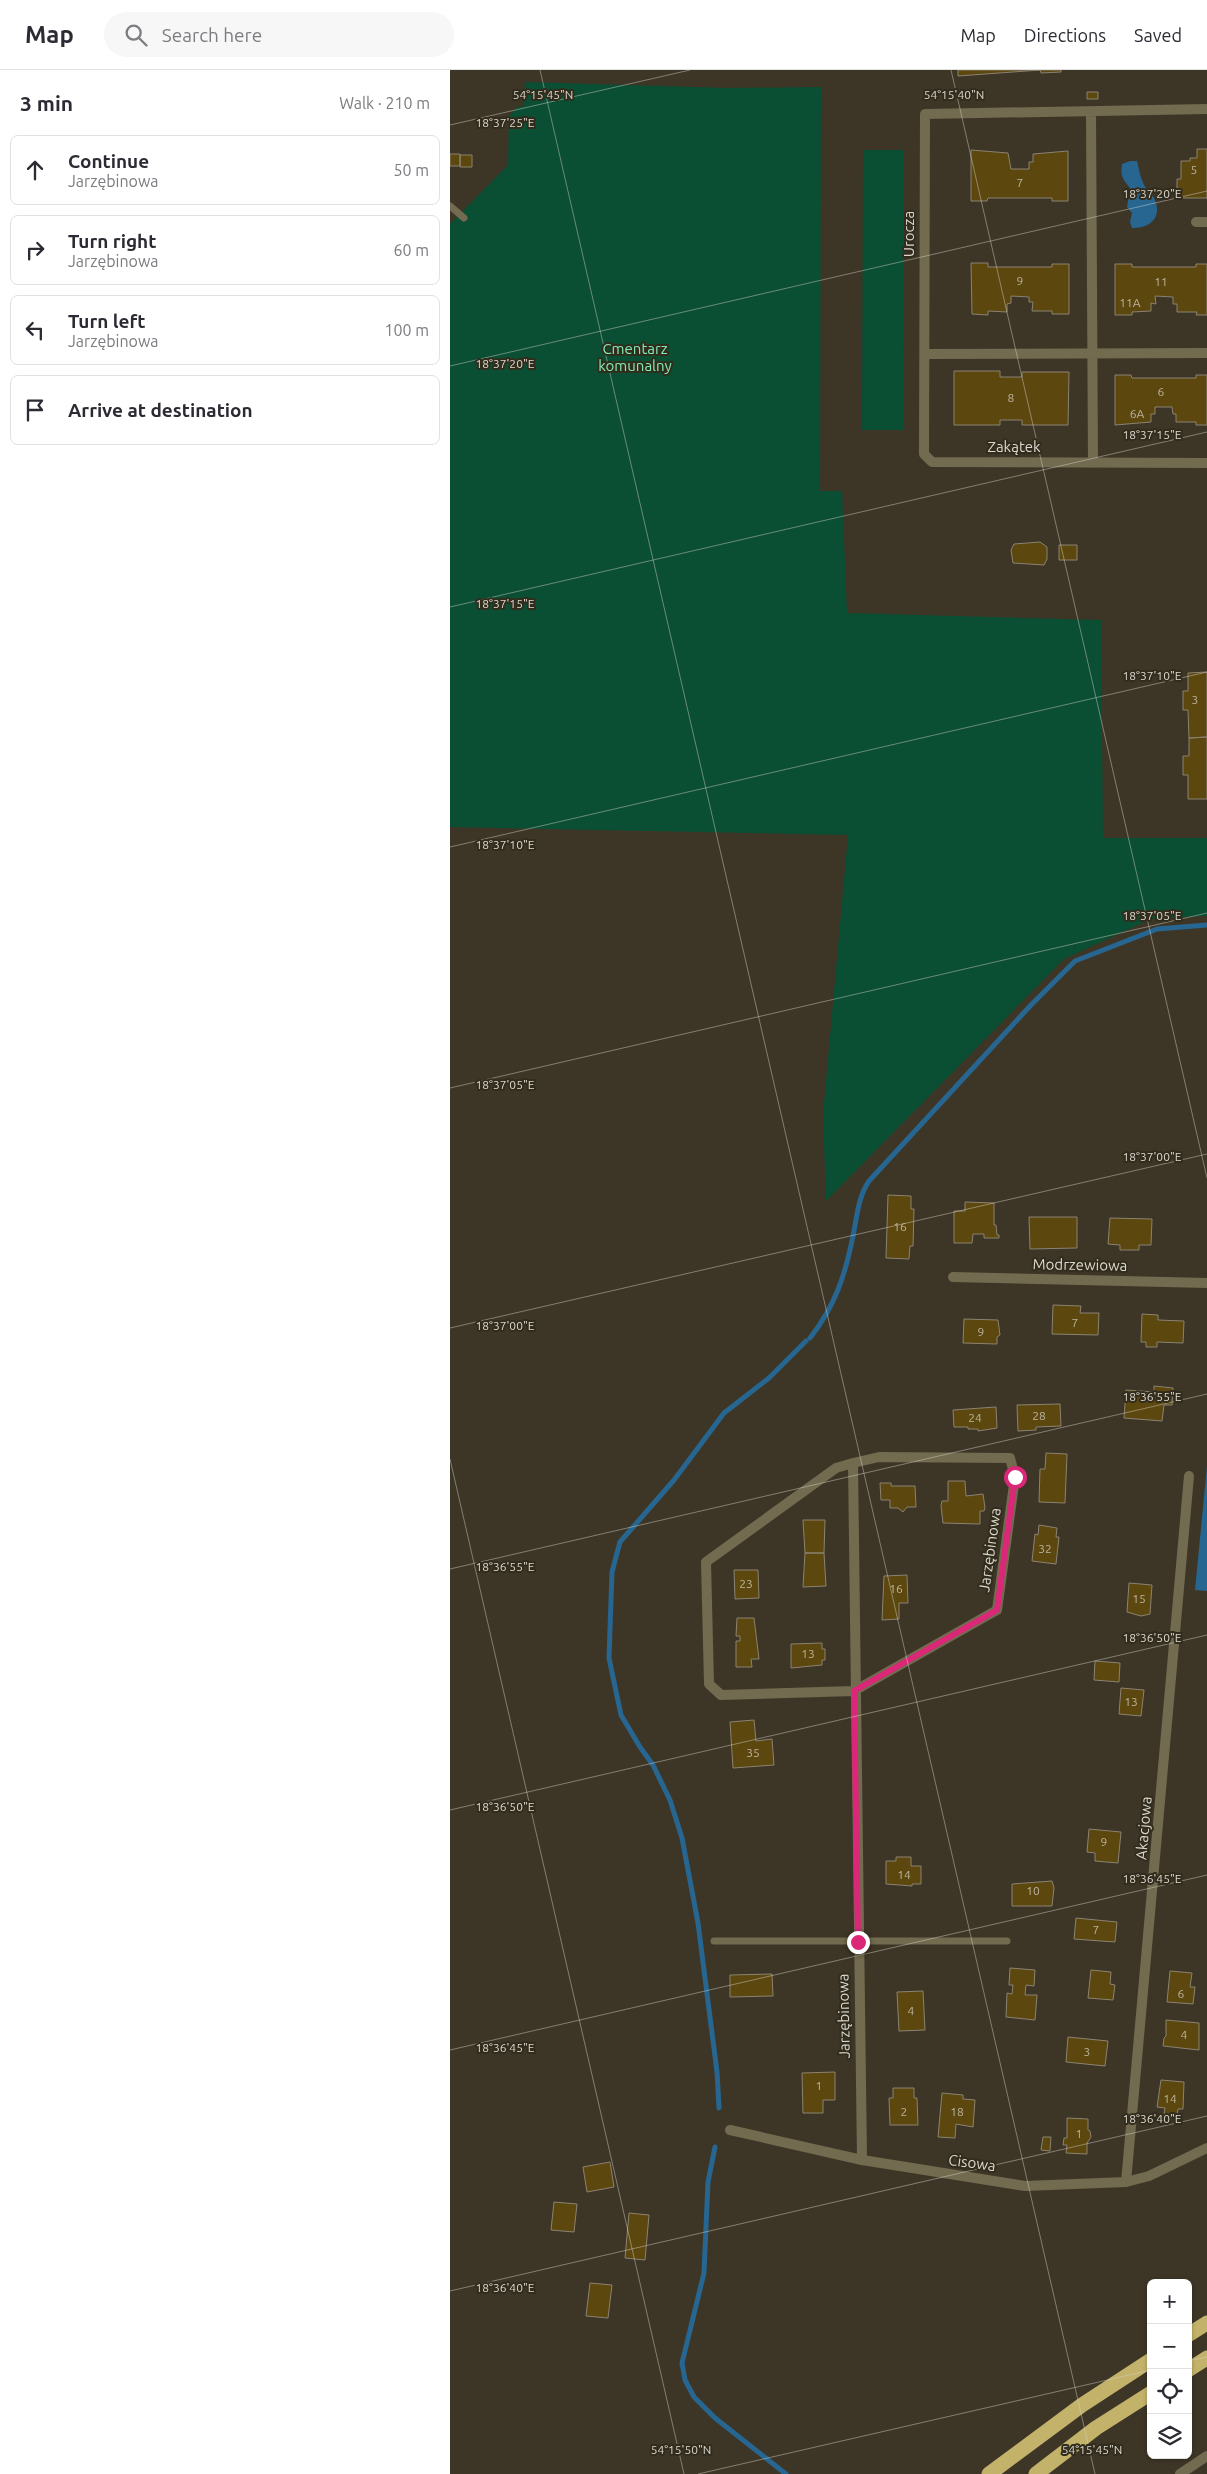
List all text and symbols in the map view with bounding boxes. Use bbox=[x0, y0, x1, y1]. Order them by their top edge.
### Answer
search box bbox=[104, 12, 454, 57]
text: Map bbox=[25, 21, 74, 48]
icon: search bbox=[122, 21, 150, 49]
text: Search here bbox=[162, 24, 262, 46]
text: Map bbox=[960, 25, 996, 45]
text: Directions bbox=[1024, 25, 1106, 45]
text: Saved bbox=[1134, 25, 1182, 45]
text: 54°15'45"N bbox=[513, 88, 573, 101]
text: 54°15'40"N bbox=[924, 88, 984, 101]
text: 3 min bbox=[20, 91, 73, 115]
text: Walk · 210 m bbox=[339, 94, 430, 112]
text: 18°37'25"E bbox=[476, 116, 535, 129]
text: Continue bbox=[68, 150, 149, 172]
icon: ahead bbox=[21, 156, 49, 184]
text: 50 m bbox=[393, 161, 429, 179]
house number: 5 bbox=[1191, 163, 1197, 176]
text: Jarzębinowa bbox=[68, 172, 159, 190]
house number: 7 bbox=[1017, 176, 1023, 189]
text: 18°37'20"E bbox=[1123, 187, 1182, 200]
street label: Urocza bbox=[900, 211, 917, 257]
text: Turn right bbox=[68, 230, 156, 252]
icon: right bbox=[21, 236, 49, 264]
text: 60 m bbox=[393, 241, 429, 259]
text: Jarzębinowa bbox=[68, 252, 159, 270]
house number: 9 bbox=[1017, 274, 1023, 287]
house number: 11 bbox=[1154, 275, 1168, 288]
house number: 11A bbox=[1119, 296, 1141, 309]
text: Turn left bbox=[68, 310, 146, 332]
icon: left bbox=[21, 316, 49, 344]
text: 100 m bbox=[384, 321, 429, 339]
text: Jarzębinowa bbox=[68, 332, 159, 350]
park label: Cmentarz komunalny bbox=[598, 340, 672, 374]
text: 18°37'20"E bbox=[476, 357, 535, 370]
house number: 6 bbox=[1158, 385, 1165, 398]
house number: 8 bbox=[1008, 391, 1015, 404]
icon: arrive bbox=[21, 396, 49, 424]
text: Arrive at destination bbox=[68, 399, 253, 421]
house number: 6A bbox=[1130, 407, 1144, 420]
text: 18°37'15"E bbox=[1123, 428, 1182, 441]
street label: Zakątek bbox=[987, 438, 1041, 455]
text: 18°37'15"E bbox=[476, 597, 535, 610]
text: 18°37'10"E bbox=[1123, 669, 1182, 682]
house number: 3 bbox=[1192, 693, 1198, 706]
text: 18°37'10"E bbox=[476, 838, 535, 851]
text: 18°37'05"E bbox=[1123, 909, 1182, 922]
text: 18°37'05"E bbox=[476, 1078, 535, 1091]
text: 18°37'00"E bbox=[1123, 1150, 1182, 1163]
house number: 16 bbox=[893, 1220, 907, 1233]
street label: Modrzewiowa bbox=[1033, 1255, 1128, 1274]
house number: 7 bbox=[1072, 1316, 1078, 1329]
text: 18°37'00"E bbox=[476, 1319, 535, 1332]
house number: 9 bbox=[978, 1325, 984, 1338]
text: 18°36'55"E bbox=[1123, 1390, 1182, 1403]
house number: 28 bbox=[1032, 1409, 1046, 1422]
house number: 24 bbox=[968, 1411, 982, 1424]
route start bbox=[1004, 1466, 1027, 1489]
street label: Jarzębinowa bbox=[975, 1507, 1004, 1593]
house number: 32 bbox=[1038, 1542, 1052, 1555]
text: 18°36'55"E bbox=[476, 1560, 535, 1573]
house number: 23 bbox=[739, 1577, 753, 1590]
house number: 16 bbox=[889, 1582, 903, 1595]
house number: 15 bbox=[1132, 1592, 1146, 1605]
text: 18°36'50"E bbox=[1123, 1631, 1182, 1644]
house number: 13 bbox=[801, 1647, 815, 1660]
house number: 13 bbox=[1124, 1695, 1138, 1708]
house number: 35 bbox=[746, 1746, 760, 1759]
street label: Akacjowa bbox=[1132, 1795, 1155, 1860]
text: 18°36'50"E bbox=[476, 1800, 535, 1813]
house number: 9 bbox=[1101, 1835, 1107, 1848]
house number: 14 bbox=[897, 1868, 911, 1881]
text: 18°36'45"E bbox=[1123, 1872, 1182, 1885]
house number: 10 bbox=[1026, 1884, 1040, 1897]
house number: 7 bbox=[1093, 1923, 1099, 1936]
route end bbox=[847, 1931, 870, 1954]
street label: Jarzębinowa bbox=[834, 1973, 853, 2059]
house number: 6 bbox=[1178, 1987, 1185, 2000]
house number: 4 bbox=[908, 2004, 915, 2017]
house number: 4 bbox=[1181, 2028, 1188, 2041]
text: 18°36'45"E bbox=[476, 2041, 535, 2054]
house number: 3 bbox=[1084, 2045, 1090, 2058]
house number: 1 bbox=[816, 2079, 822, 2092]
house number: 14 bbox=[1163, 2092, 1177, 2105]
house number: 2 bbox=[901, 2105, 907, 2118]
house number: 18 bbox=[950, 2105, 964, 2118]
text: 18°36'40"E bbox=[1123, 2112, 1182, 2125]
house number: 1 bbox=[1076, 2127, 1082, 2140]
street label: Cisowa bbox=[947, 2151, 997, 2174]
map controls bbox=[1147, 2279, 1192, 2459]
button: + bbox=[1147, 2279, 1192, 2324]
text: 18°36'40"E bbox=[476, 2281, 535, 2294]
button: − bbox=[1147, 2324, 1192, 2369]
button: locate bbox=[1147, 2369, 1192, 2414]
button: layers bbox=[1147, 2414, 1192, 2459]
text: 54°15'50"N bbox=[651, 2443, 711, 2456]
text: 54°15'45"N bbox=[1062, 2443, 1122, 2456]

